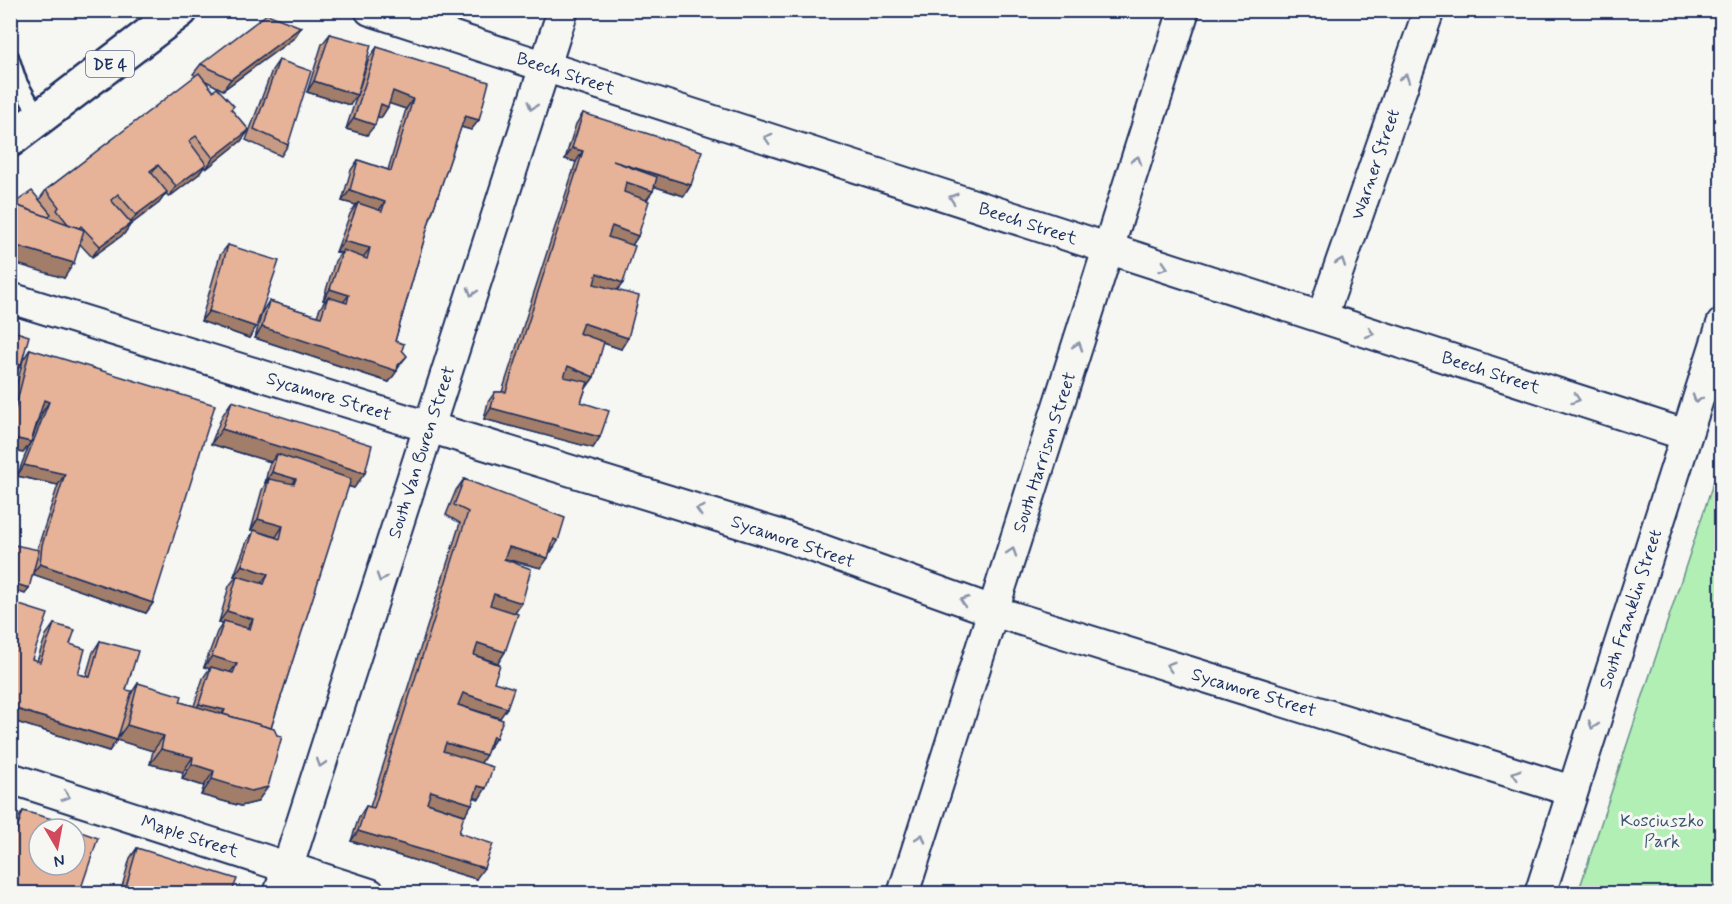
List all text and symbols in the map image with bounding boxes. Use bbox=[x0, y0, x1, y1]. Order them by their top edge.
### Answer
street label: Beech Street bbox=[513, 47, 618, 101]
road number: DE 4 bbox=[86, 51, 134, 77]
one-way arrow bbox=[1398, 73, 1411, 84]
one-way arrow bbox=[527, 100, 539, 111]
street label: Warner Street bbox=[1346, 105, 1406, 223]
one-way arrow bbox=[763, 133, 774, 146]
one-way arrow bbox=[1130, 155, 1142, 166]
one-way arrow bbox=[948, 193, 959, 206]
street label: Beech Street bbox=[975, 197, 1080, 251]
one-way arrow bbox=[1334, 257, 1347, 268]
one-way arrow bbox=[1158, 259, 1169, 272]
one-way arrow bbox=[467, 286, 480, 297]
one-way arrow bbox=[1364, 326, 1375, 338]
one-way arrow bbox=[1070, 341, 1083, 352]
street label: Beech Street bbox=[1438, 346, 1543, 400]
street label: South Van Buren Street bbox=[383, 363, 461, 542]
street label: Sycamore Street bbox=[263, 367, 394, 427]
street label: South Harrison Street bbox=[1008, 369, 1082, 536]
one-way arrow bbox=[1570, 392, 1581, 404]
one-way arrow bbox=[1692, 393, 1704, 404]
one-way arrow bbox=[695, 505, 706, 517]
street label: Sycamore Street bbox=[728, 510, 858, 574]
street label: South Franklin Street bbox=[1594, 526, 1668, 692]
one-way arrow bbox=[1005, 547, 1017, 558]
one-way arrow bbox=[376, 572, 388, 583]
one-way arrow bbox=[959, 595, 970, 608]
one-way arrow bbox=[1165, 661, 1176, 673]
street label: Sycamore Street bbox=[1188, 663, 1319, 723]
one-way arrow bbox=[1588, 719, 1600, 730]
one-way arrow bbox=[316, 757, 329, 768]
one-way arrow bbox=[1511, 769, 1522, 781]
one-way arrow bbox=[60, 788, 71, 801]
park label: Kosciuszko Park bbox=[1620, 809, 1704, 854]
street label: Maple Street bbox=[138, 810, 242, 864]
north arrow bbox=[27, 817, 87, 877]
one-way arrow bbox=[914, 833, 926, 844]
text: N bbox=[52, 849, 66, 872]

